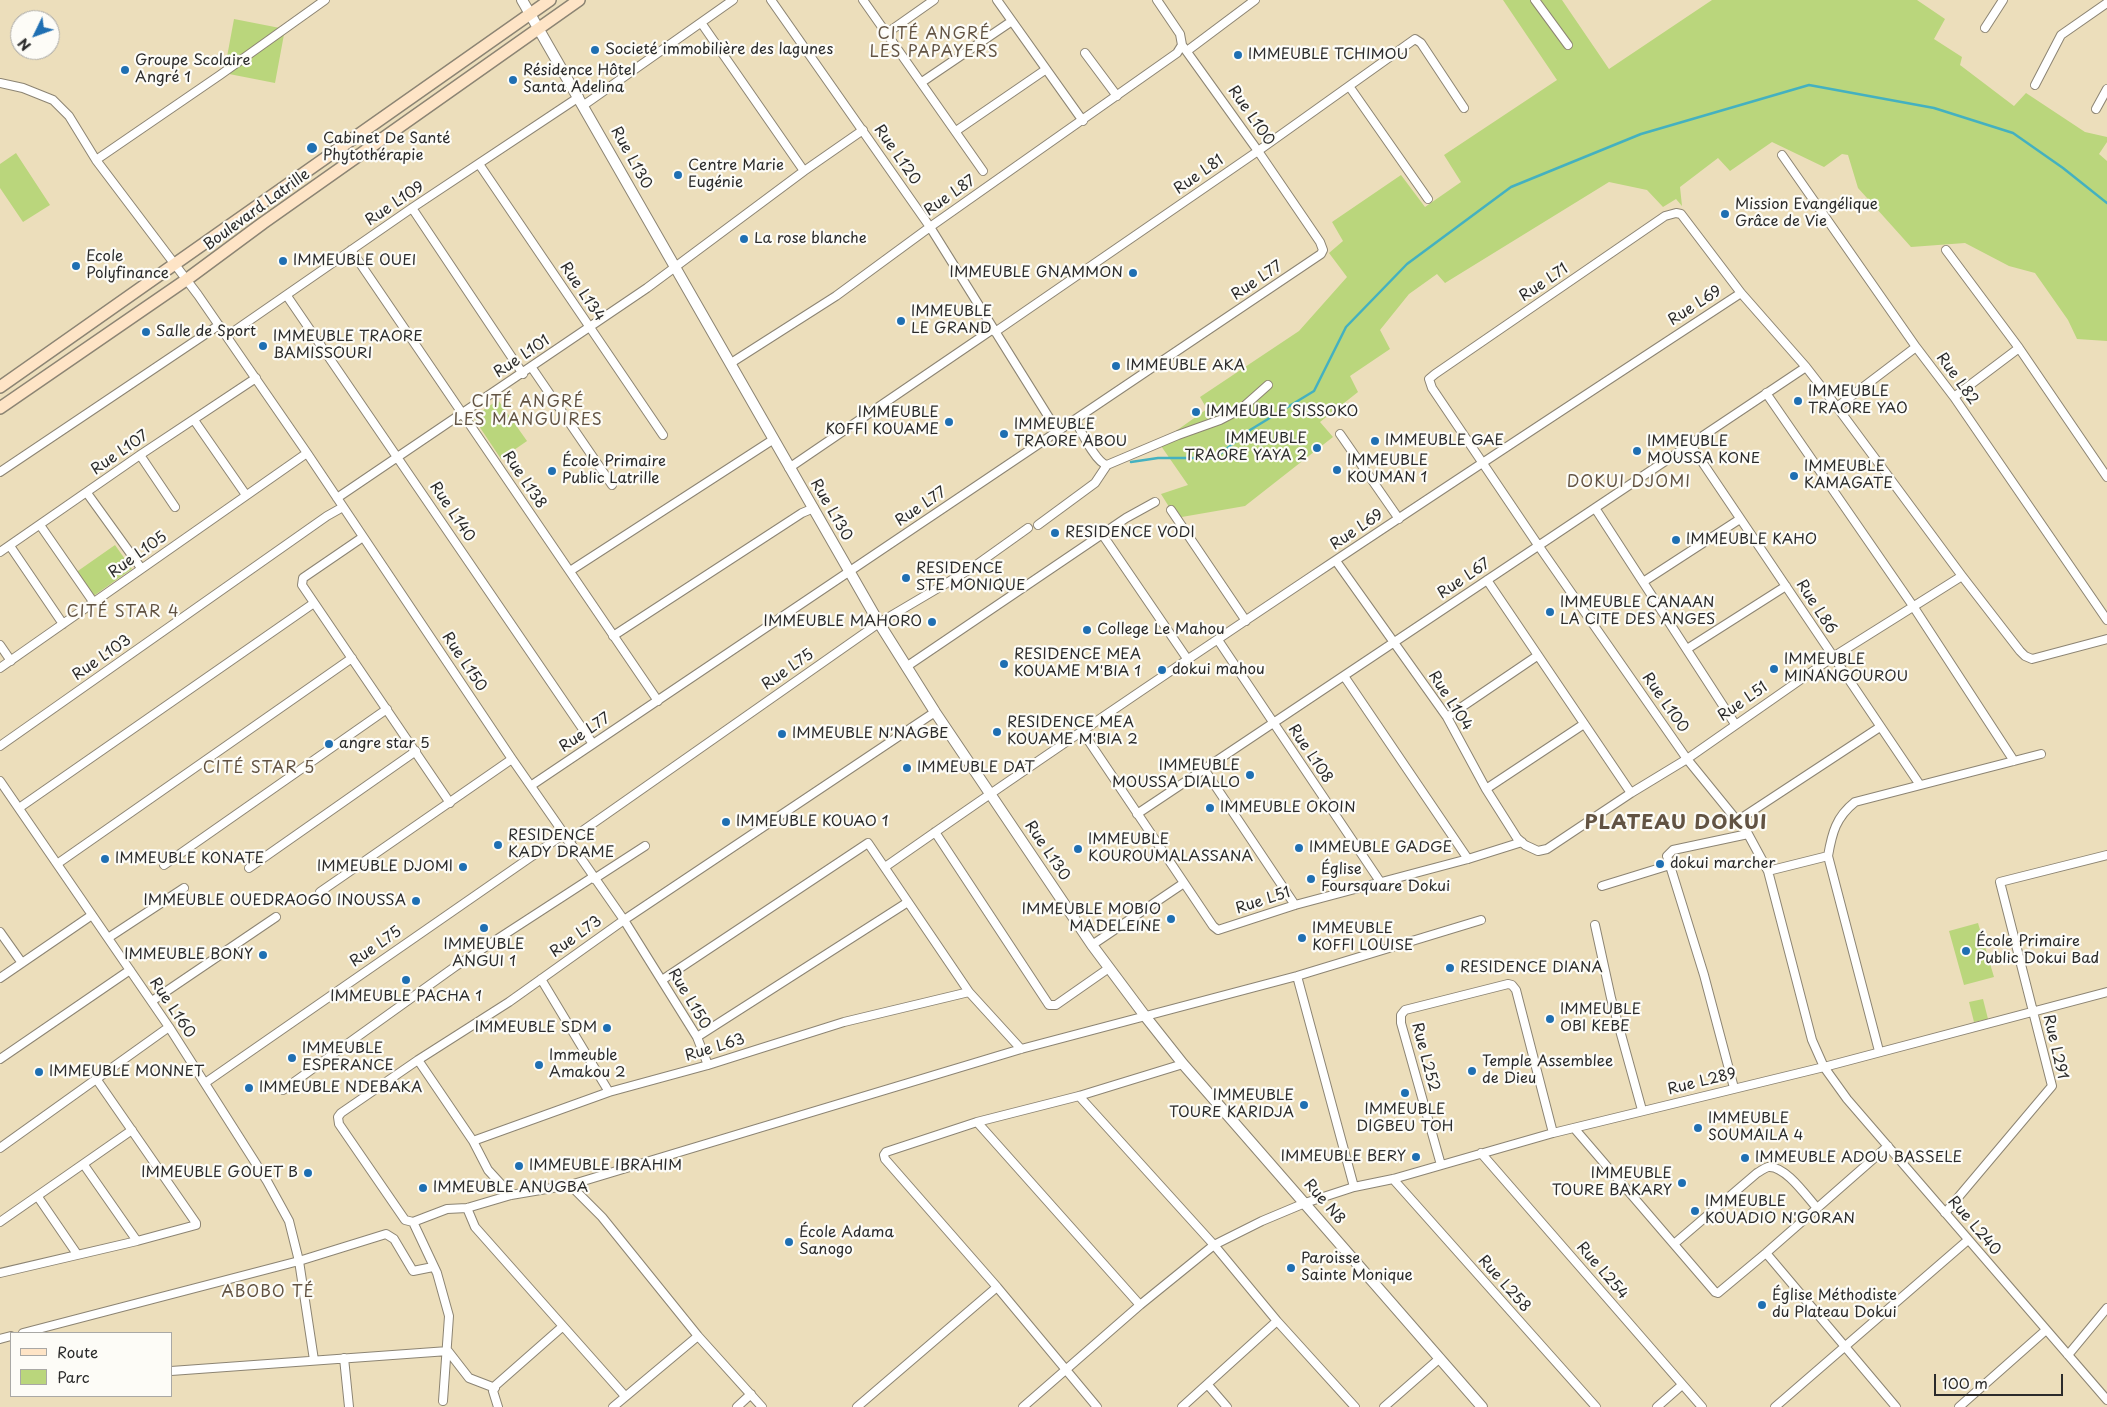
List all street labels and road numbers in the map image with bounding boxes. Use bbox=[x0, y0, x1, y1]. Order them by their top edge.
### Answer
street label: Rue L100 bbox=[1224, 83, 1278, 149]
street label: Rue L120 bbox=[870, 122, 924, 188]
street label: Rue L130 bbox=[607, 124, 655, 192]
street label: Rue L81 bbox=[1171, 151, 1227, 199]
street label: Boulevard Latrille bbox=[201, 166, 313, 254]
street label: Rue L87 bbox=[921, 172, 979, 220]
street label: Rue L109 bbox=[362, 178, 428, 230]
street label: Rue L77 bbox=[1228, 257, 1286, 305]
street label: Rue L134 bbox=[556, 259, 608, 325]
street label: Rue L71 bbox=[1516, 260, 1572, 306]
street label: Rue L69 bbox=[1665, 282, 1725, 330]
street label: Rue L101 bbox=[491, 332, 553, 382]
street label: Rue L82 bbox=[1932, 349, 1982, 409]
street label: Rue L107 bbox=[88, 427, 152, 479]
street label: Rue L138 bbox=[498, 448, 550, 512]
street label: Rue L130 bbox=[806, 476, 856, 544]
street label: Rue L140 bbox=[425, 479, 479, 545]
street label: Rue L77 bbox=[892, 483, 950, 531]
street label: Rue L69 bbox=[1327, 506, 1387, 554]
street label: Rue L105 bbox=[105, 528, 171, 582]
street label: Rue L67 bbox=[1434, 555, 1494, 603]
street label: Rue L86 bbox=[1792, 577, 1840, 637]
street label: Rue L150 bbox=[438, 629, 490, 695]
street label: Rue L103 bbox=[69, 631, 135, 685]
street label: Rue L75 bbox=[759, 646, 817, 694]
street label: Rue L104 bbox=[1424, 668, 1476, 734]
street label: Rue L100 bbox=[1638, 670, 1692, 736]
street label: Rue L51 bbox=[1715, 678, 1771, 726]
street label: Rue L77 bbox=[556, 709, 614, 757]
street label: Rue L108 bbox=[1284, 721, 1336, 787]
street label: Rue L130 bbox=[1020, 818, 1074, 884]
street label: Rue L51 bbox=[1233, 884, 1293, 918]
street label: Rue L73 bbox=[547, 912, 605, 962]
street label: Rue L75 bbox=[347, 923, 405, 971]
street label: Rue L150 bbox=[664, 965, 714, 1033]
street label: Rue L160 bbox=[145, 974, 199, 1042]
street label: Rue L291 bbox=[2039, 1013, 2071, 1081]
street label: Rue L252 bbox=[1407, 1021, 1443, 1093]
street label: Rue L63 bbox=[683, 1030, 747, 1066]
street label: Rue L289 bbox=[1666, 1065, 1738, 1099]
street label: Rue N8 bbox=[1300, 1176, 1348, 1228]
street label: Rue L240 bbox=[1944, 1193, 2004, 1259]
street label: Rue L254 bbox=[1572, 1239, 1632, 1303]
street label: Rue L258 bbox=[1474, 1252, 1534, 1316]

